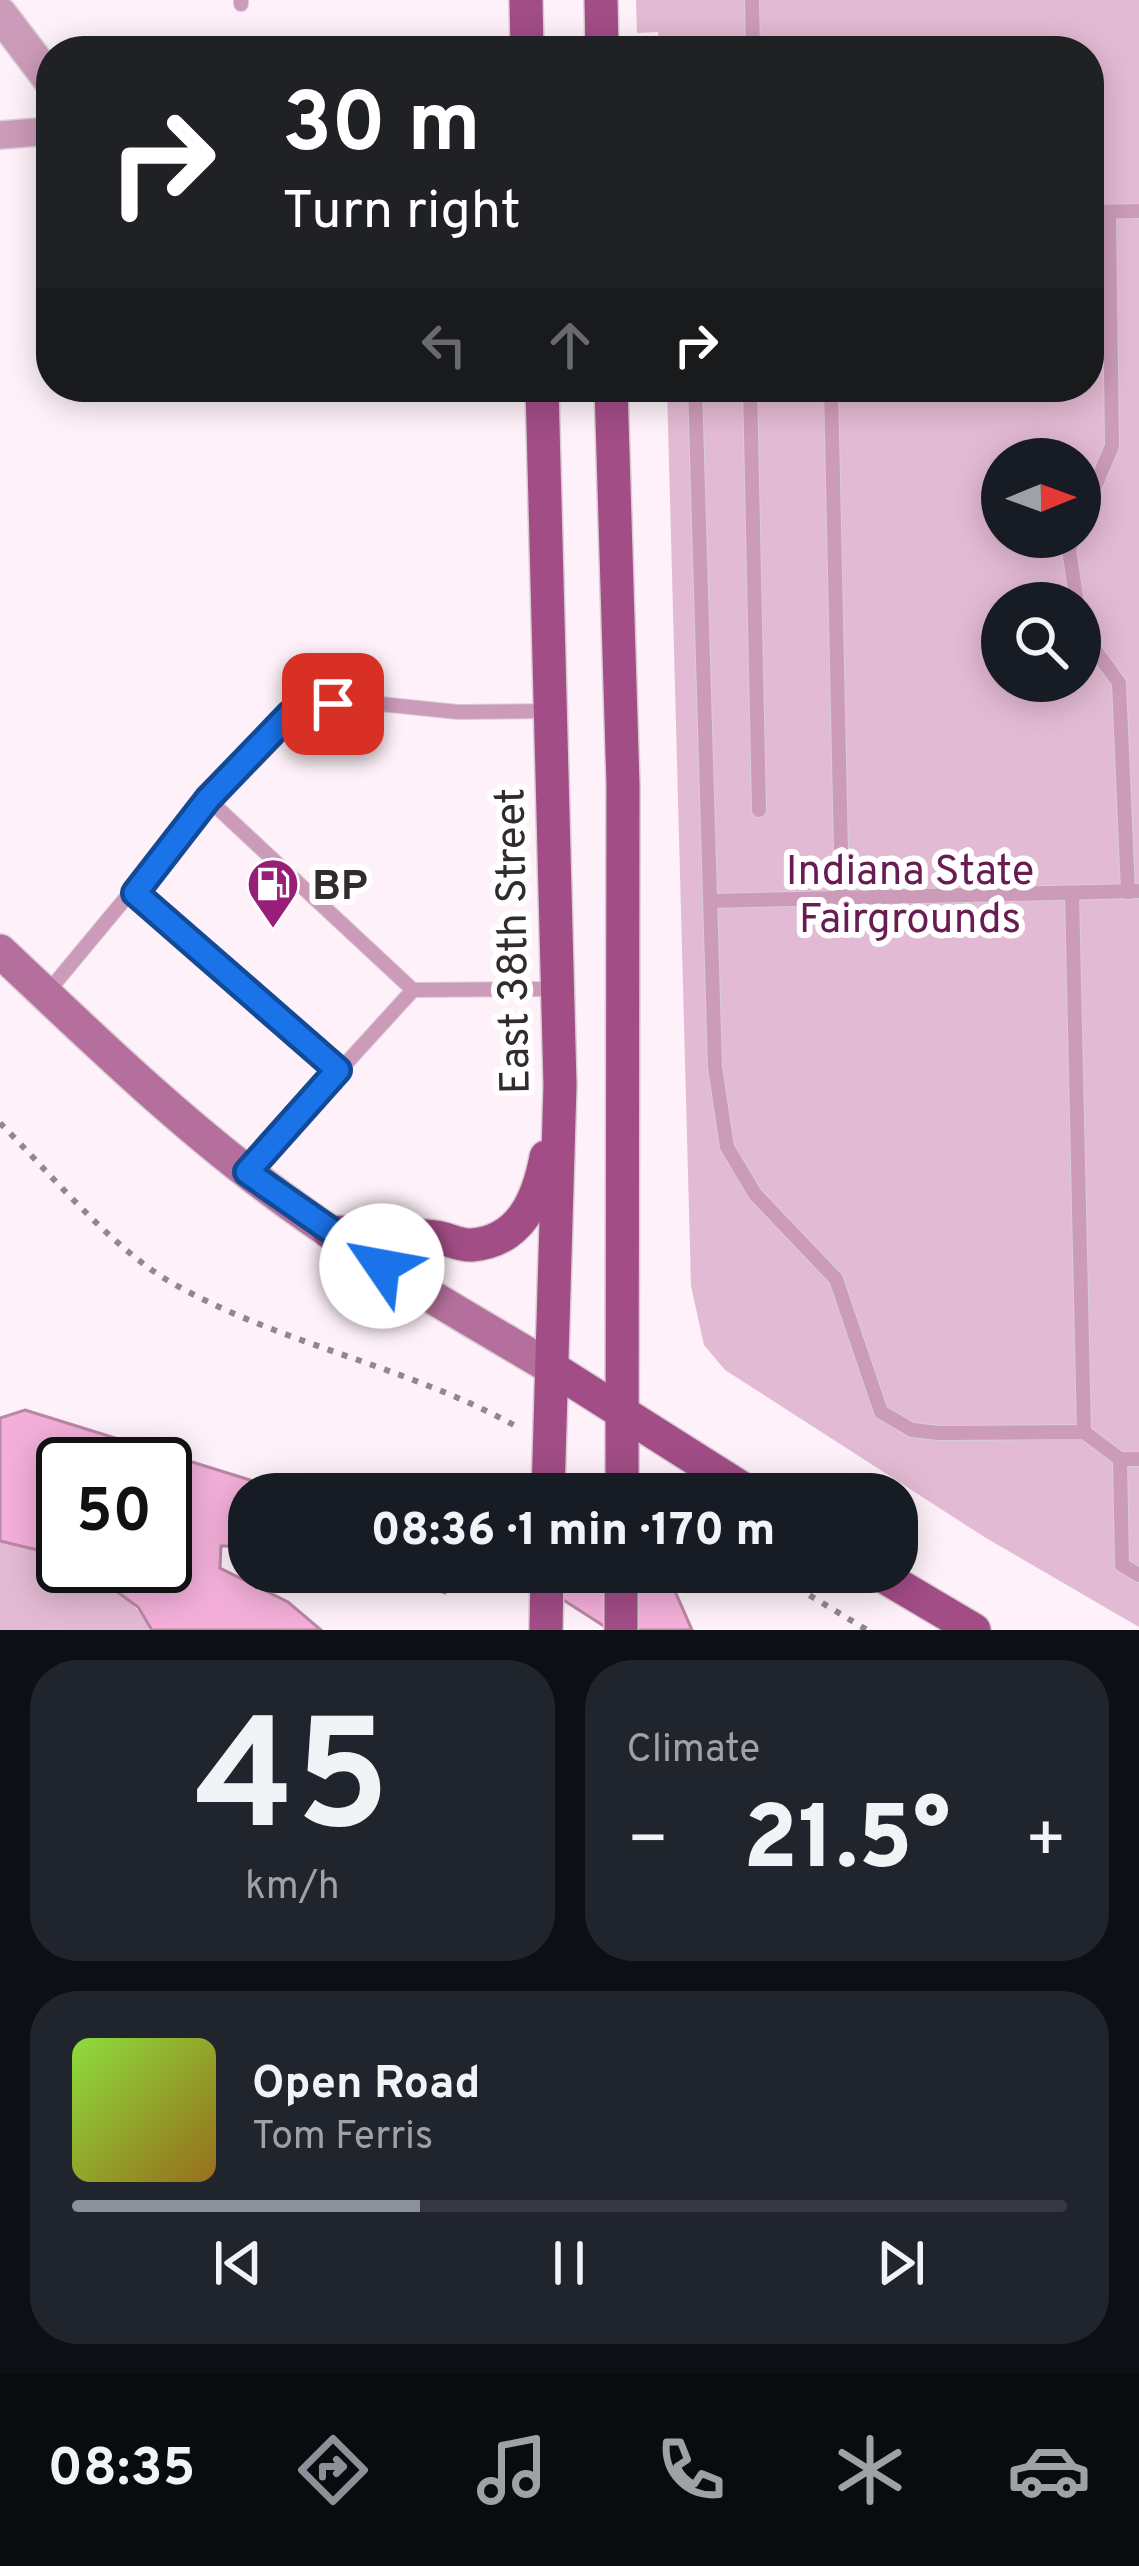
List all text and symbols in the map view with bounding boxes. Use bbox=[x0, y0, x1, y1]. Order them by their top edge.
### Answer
text: 30 m bbox=[282, 75, 481, 181]
icon: right bbox=[84, 84, 240, 240]
text: Turn right bbox=[282, 179, 521, 248]
icon: left bbox=[411, 312, 477, 378]
icon: ahead bbox=[537, 312, 603, 378]
icon: right bbox=[663, 312, 729, 378]
north arrow bbox=[981, 438, 1101, 558]
map controls bbox=[981, 438, 1101, 702]
button: search bbox=[981, 582, 1101, 702]
pin bbox=[282, 653, 384, 755]
icon: arrive bbox=[300, 671, 366, 737]
street label: East 38th Street bbox=[486, 787, 545, 1095]
park label: Indiana State Fairgrounds bbox=[786, 847, 1034, 948]
fuel station icon: BP bbox=[245, 856, 301, 930]
place label: BP bbox=[312, 862, 368, 915]
position arrow bbox=[319, 1203, 445, 1329]
speed limit sign: 50 bbox=[36, 1437, 192, 1593]
text: 08:36 · 1 min · 170 m bbox=[371, 1504, 775, 1561]
text: 45 bbox=[194, 1687, 390, 1885]
text: Climate bbox=[627, 1727, 760, 1776]
text: 21.5° bbox=[743, 1787, 950, 1900]
text: − bbox=[627, 1802, 669, 1885]
text: + bbox=[1024, 1802, 1067, 1885]
text: km/h bbox=[245, 1864, 340, 1913]
text: Open Road bbox=[252, 2057, 480, 2114]
text: Tom Ferris bbox=[252, 2114, 433, 2163]
icon: previous bbox=[205, 2230, 271, 2296]
icon: pause bbox=[536, 2230, 602, 2296]
icon: next bbox=[868, 2230, 934, 2296]
icon: directions bbox=[291, 2428, 375, 2512]
icon: music bbox=[470, 2428, 554, 2512]
icon: phone bbox=[649, 2428, 733, 2512]
icon: climate bbox=[828, 2428, 912, 2512]
icon: car bbox=[1007, 2428, 1091, 2512]
text: 08:35 bbox=[48, 2436, 196, 2505]

